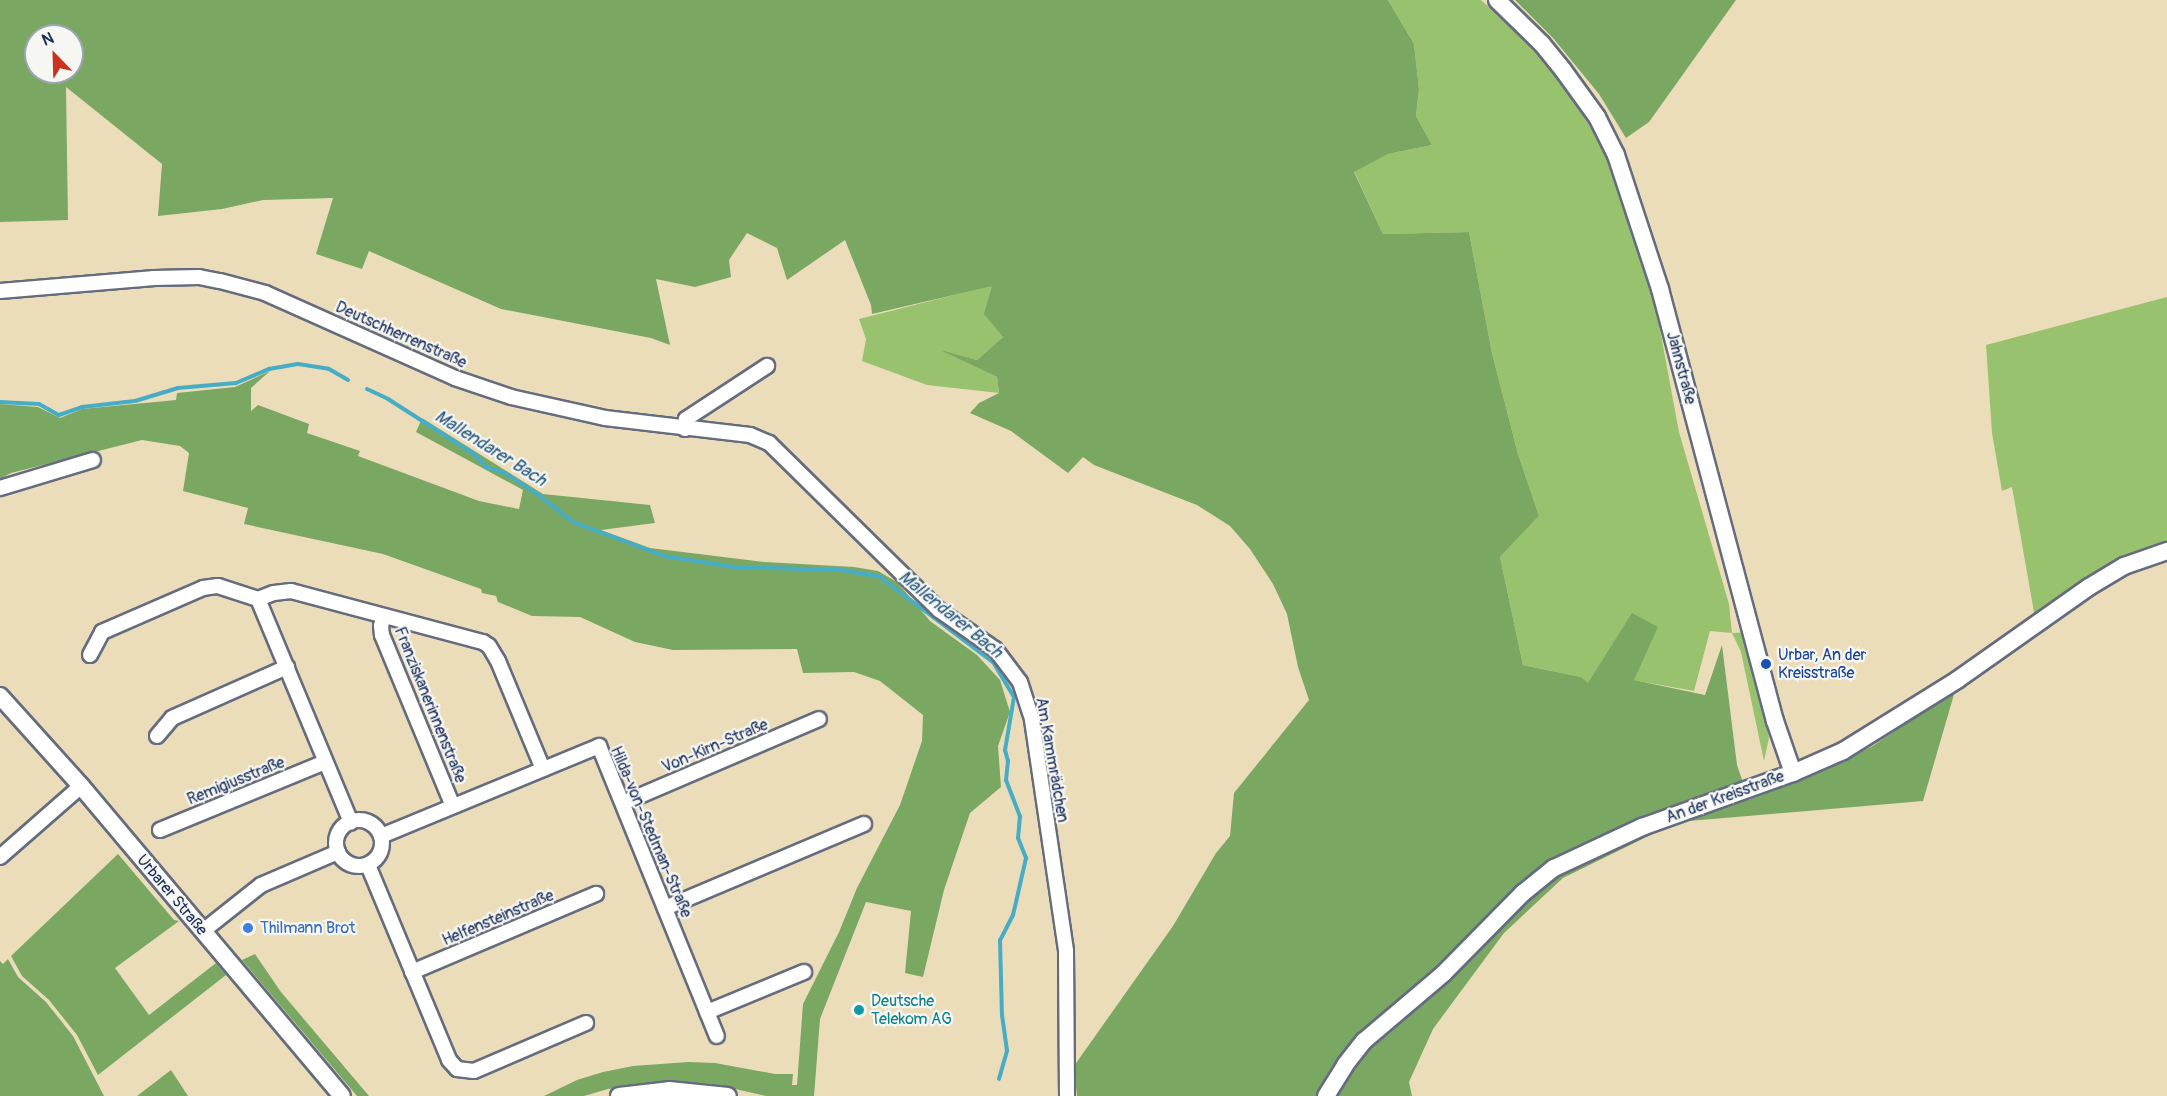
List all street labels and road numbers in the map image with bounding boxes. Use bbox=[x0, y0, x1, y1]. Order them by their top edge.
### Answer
street label: Deutschherrenstraße bbox=[333, 297, 469, 373]
street label: Jahnstraße bbox=[1662, 329, 1700, 407]
street label: Franziskanerinnenstraße bbox=[390, 624, 470, 786]
street label: Am Kammrädchen bbox=[1032, 696, 1072, 824]
street label: Von-Kirn-Straße bbox=[659, 715, 771, 777]
street label: Hilda-von-Stedman-Straße bbox=[606, 743, 696, 921]
street label: Remigiusstraße bbox=[184, 753, 288, 809]
street label: An der Kreisstraße bbox=[1663, 767, 1787, 827]
street label: Urbarer Straße bbox=[133, 851, 211, 939]
street label: Helfensteinstraße bbox=[439, 886, 557, 950]

